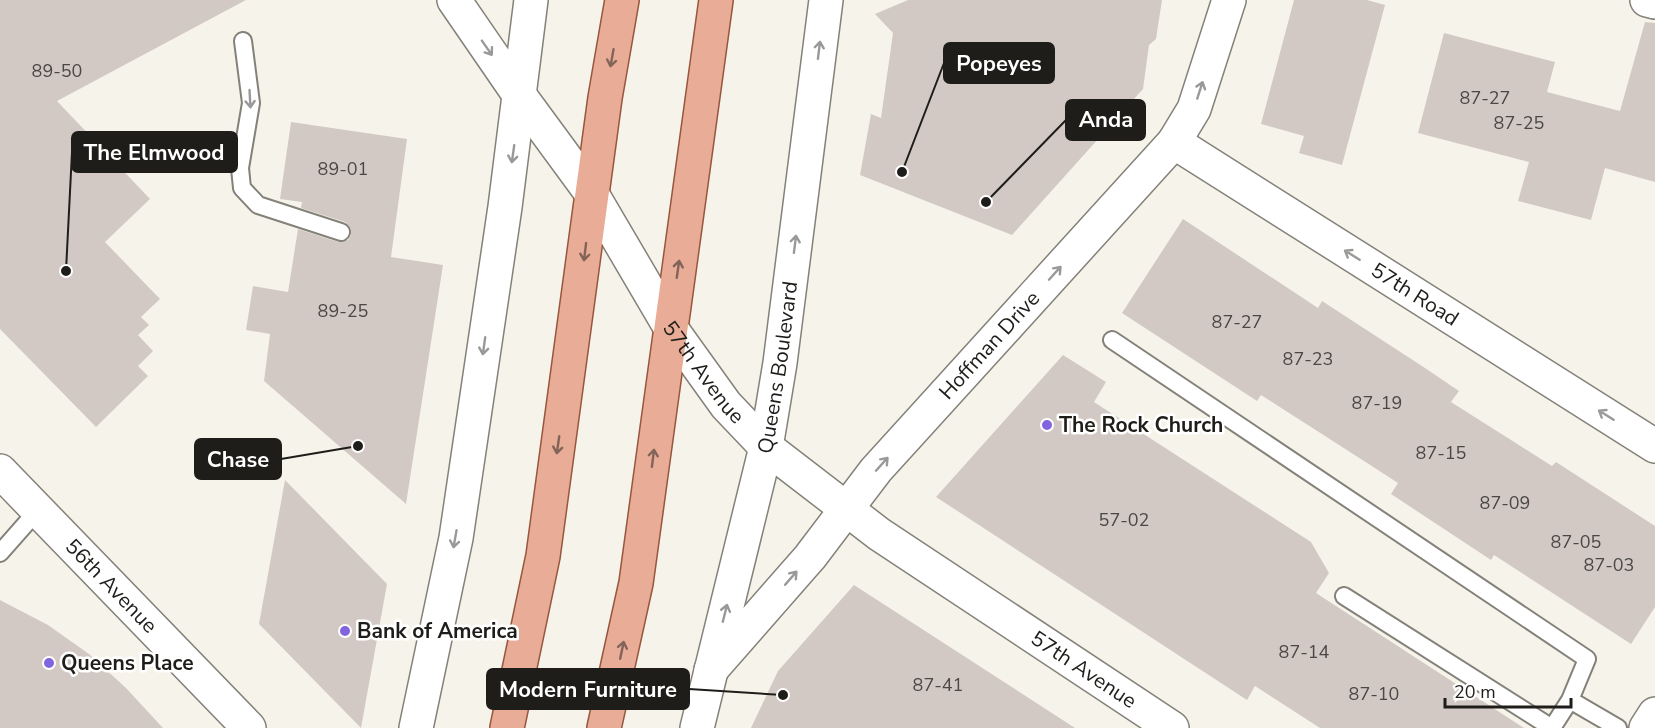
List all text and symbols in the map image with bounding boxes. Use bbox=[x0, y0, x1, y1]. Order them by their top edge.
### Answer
one-way arrow bbox=[481, 40, 493, 56]
one-way arrow bbox=[814, 41, 825, 61]
callout: Popeyes bbox=[944, 43, 1054, 83]
one-way arrow bbox=[606, 47, 617, 67]
text: Popeyes bbox=[956, 49, 1042, 79]
house number: 89-50 bbox=[32, 59, 82, 83]
one-way arrow bbox=[1195, 81, 1206, 100]
house number: 87-27 bbox=[1460, 86, 1510, 110]
one-way arrow bbox=[244, 88, 255, 108]
callout: Anda bbox=[1066, 100, 1145, 140]
text: Anda bbox=[1079, 105, 1133, 135]
house number: 87-25 bbox=[1494, 111, 1544, 135]
callout: The Elmwood bbox=[72, 132, 237, 172]
text: The Elmwood bbox=[84, 138, 224, 168]
one-way arrow bbox=[507, 143, 518, 163]
house number: 89-01 bbox=[318, 157, 368, 181]
one-way arrow bbox=[789, 234, 800, 254]
one-way arrow bbox=[579, 241, 590, 261]
one-way arrow bbox=[1344, 248, 1361, 260]
street label: 57th Road bbox=[1366, 256, 1464, 332]
one-way arrow bbox=[672, 260, 683, 280]
one-way arrow bbox=[1048, 266, 1062, 281]
street label: Queens Boulevard bbox=[751, 279, 804, 456]
street label: Hoffman Drive bbox=[933, 285, 1046, 406]
house number: 89-25 bbox=[318, 299, 368, 323]
house number: 87-27 bbox=[1212, 310, 1262, 334]
street label: 57th Avenue bbox=[656, 315, 751, 430]
one-way arrow bbox=[478, 336, 489, 356]
house number: 87-23 bbox=[1283, 347, 1333, 371]
house number: 87-19 bbox=[1352, 391, 1402, 415]
one-way arrow bbox=[1597, 408, 1614, 421]
place label: The Rock Church bbox=[1059, 411, 1223, 439]
marker: The Rock Church bbox=[1040, 418, 1054, 432]
one-way arrow bbox=[553, 435, 564, 455]
callout: Chase bbox=[195, 439, 281, 479]
house number: 87-15 bbox=[1416, 441, 1466, 465]
text: Chase bbox=[207, 445, 269, 475]
one-way arrow bbox=[647, 449, 658, 468]
one-way arrow bbox=[875, 457, 889, 472]
house number: 87-09 bbox=[1480, 491, 1530, 515]
house number: 57-02 bbox=[1099, 508, 1149, 532]
one-way arrow bbox=[449, 529, 460, 549]
house number: 87-05 bbox=[1551, 530, 1601, 554]
street label: 56th Avenue bbox=[59, 533, 164, 639]
house number: 87-03 bbox=[1584, 553, 1634, 577]
one-way arrow bbox=[784, 571, 798, 586]
one-way arrow bbox=[719, 604, 731, 623]
place label: Bank of America bbox=[357, 617, 518, 645]
marker: Bank of America bbox=[338, 624, 352, 638]
street label: 57th Avenue bbox=[1025, 624, 1142, 715]
house number: 87-14 bbox=[1279, 640, 1330, 664]
one-way arrow bbox=[616, 641, 628, 660]
place label: Queens Place bbox=[61, 649, 194, 677]
marker: Queens Place bbox=[42, 656, 56, 670]
callout: Modern Furniture bbox=[487, 669, 689, 709]
scale bar bbox=[1445, 671, 1571, 709]
house number: 87-41 bbox=[913, 673, 963, 697]
text: Modern Furniture bbox=[499, 675, 677, 705]
text: 20 m bbox=[1454, 680, 1496, 704]
house number: 87-10 bbox=[1349, 682, 1399, 706]

